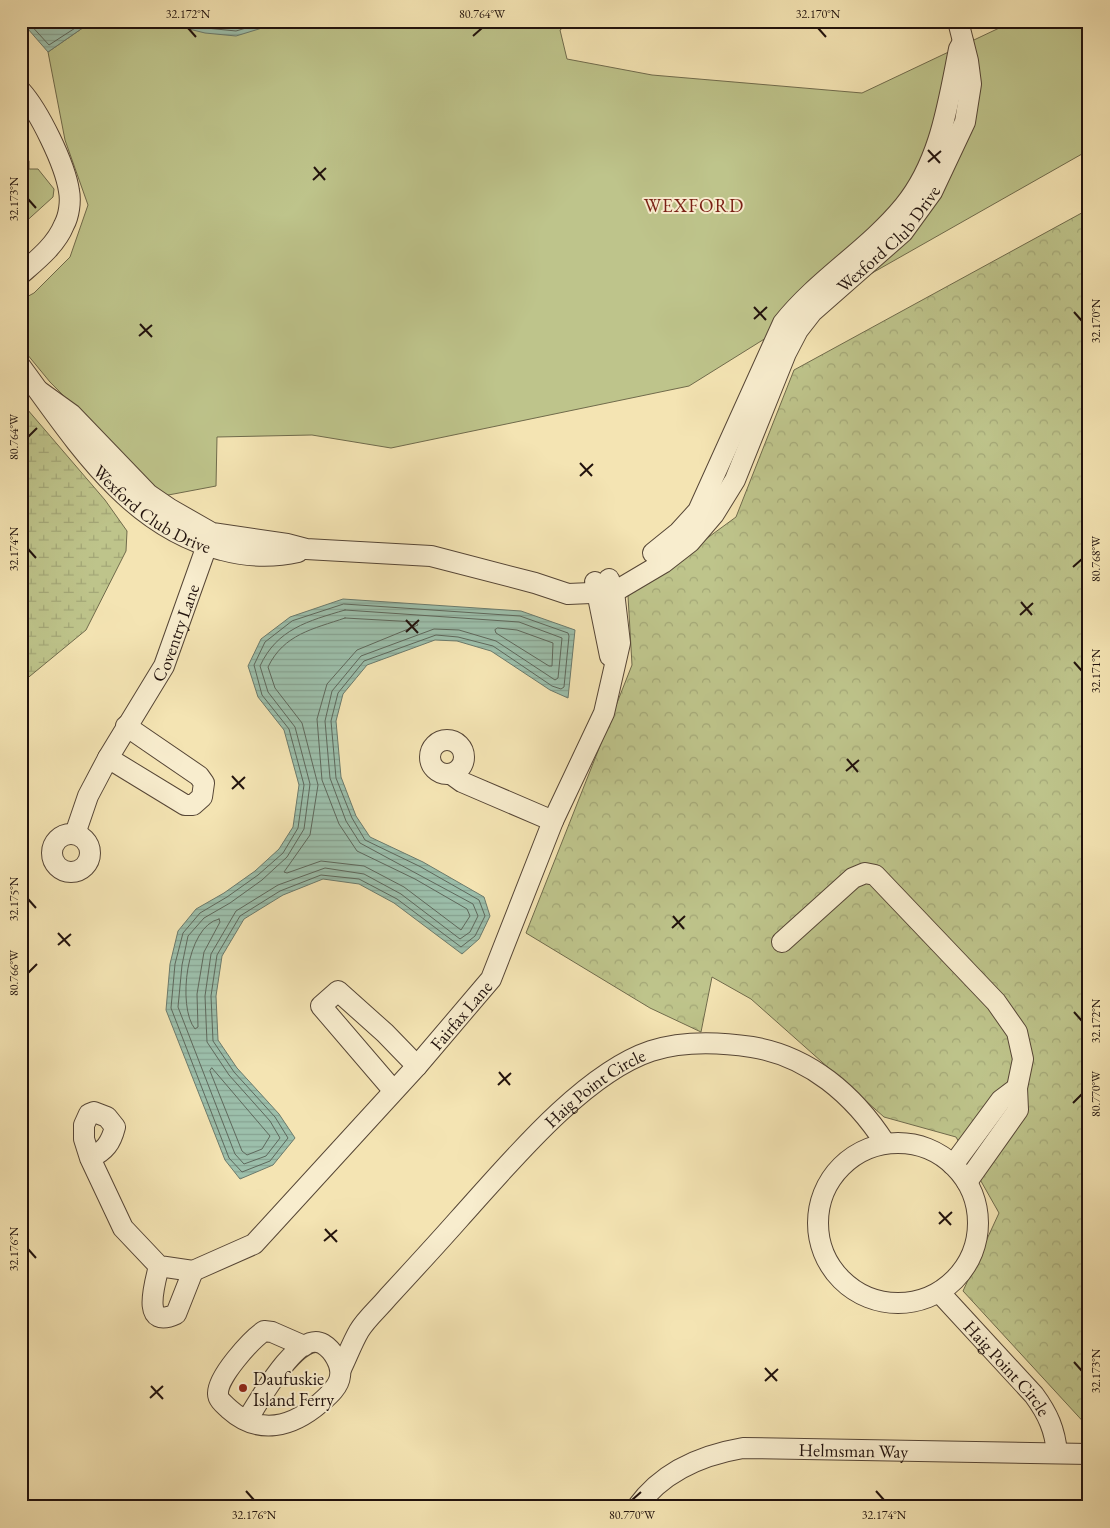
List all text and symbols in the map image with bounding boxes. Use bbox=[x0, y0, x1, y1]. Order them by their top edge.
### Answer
text: 32.172°N bbox=[166, 6, 211, 22]
text: 80.764°W bbox=[459, 6, 506, 22]
text: 32.170°N bbox=[796, 6, 841, 22]
text: 32.173°N bbox=[6, 176, 22, 221]
street label: Wexford Club Drive bbox=[831, 182, 945, 297]
district label: WEXFORD bbox=[644, 193, 744, 218]
text: 32.170°N bbox=[1088, 298, 1104, 343]
text: 80.764°W bbox=[6, 413, 22, 460]
street label: Wexford Club Drive bbox=[89, 459, 214, 558]
text: 32.174°N bbox=[6, 526, 22, 571]
text: 80.768°W bbox=[1088, 535, 1104, 582]
street label: Coventry Lane bbox=[146, 581, 204, 686]
text: 32.171°N bbox=[1088, 648, 1104, 693]
text: 32.175°N bbox=[6, 876, 22, 921]
text: 80.766°W bbox=[6, 949, 22, 996]
street label: Fairfax Lane bbox=[424, 975, 497, 1054]
text: 32.172°N bbox=[1088, 998, 1104, 1043]
street label: Haig Point Circle bbox=[539, 1043, 648, 1132]
text: 80.770°W bbox=[1088, 1070, 1104, 1117]
text: 32.176°N bbox=[6, 1226, 22, 1271]
street label: Haig Point Circle bbox=[959, 1315, 1056, 1420]
text: 32.173°N bbox=[1088, 1348, 1104, 1393]
place label: Daufuskie Island Ferry bbox=[253, 1367, 334, 1411]
marker: Daufuskie Island Ferry bbox=[237, 1382, 249, 1394]
street label: Helmsman Way bbox=[798, 1437, 909, 1462]
text: 32.176°N bbox=[232, 1507, 277, 1523]
text: 80.770°W bbox=[609, 1507, 656, 1523]
text: 32.174°N bbox=[862, 1507, 907, 1523]

